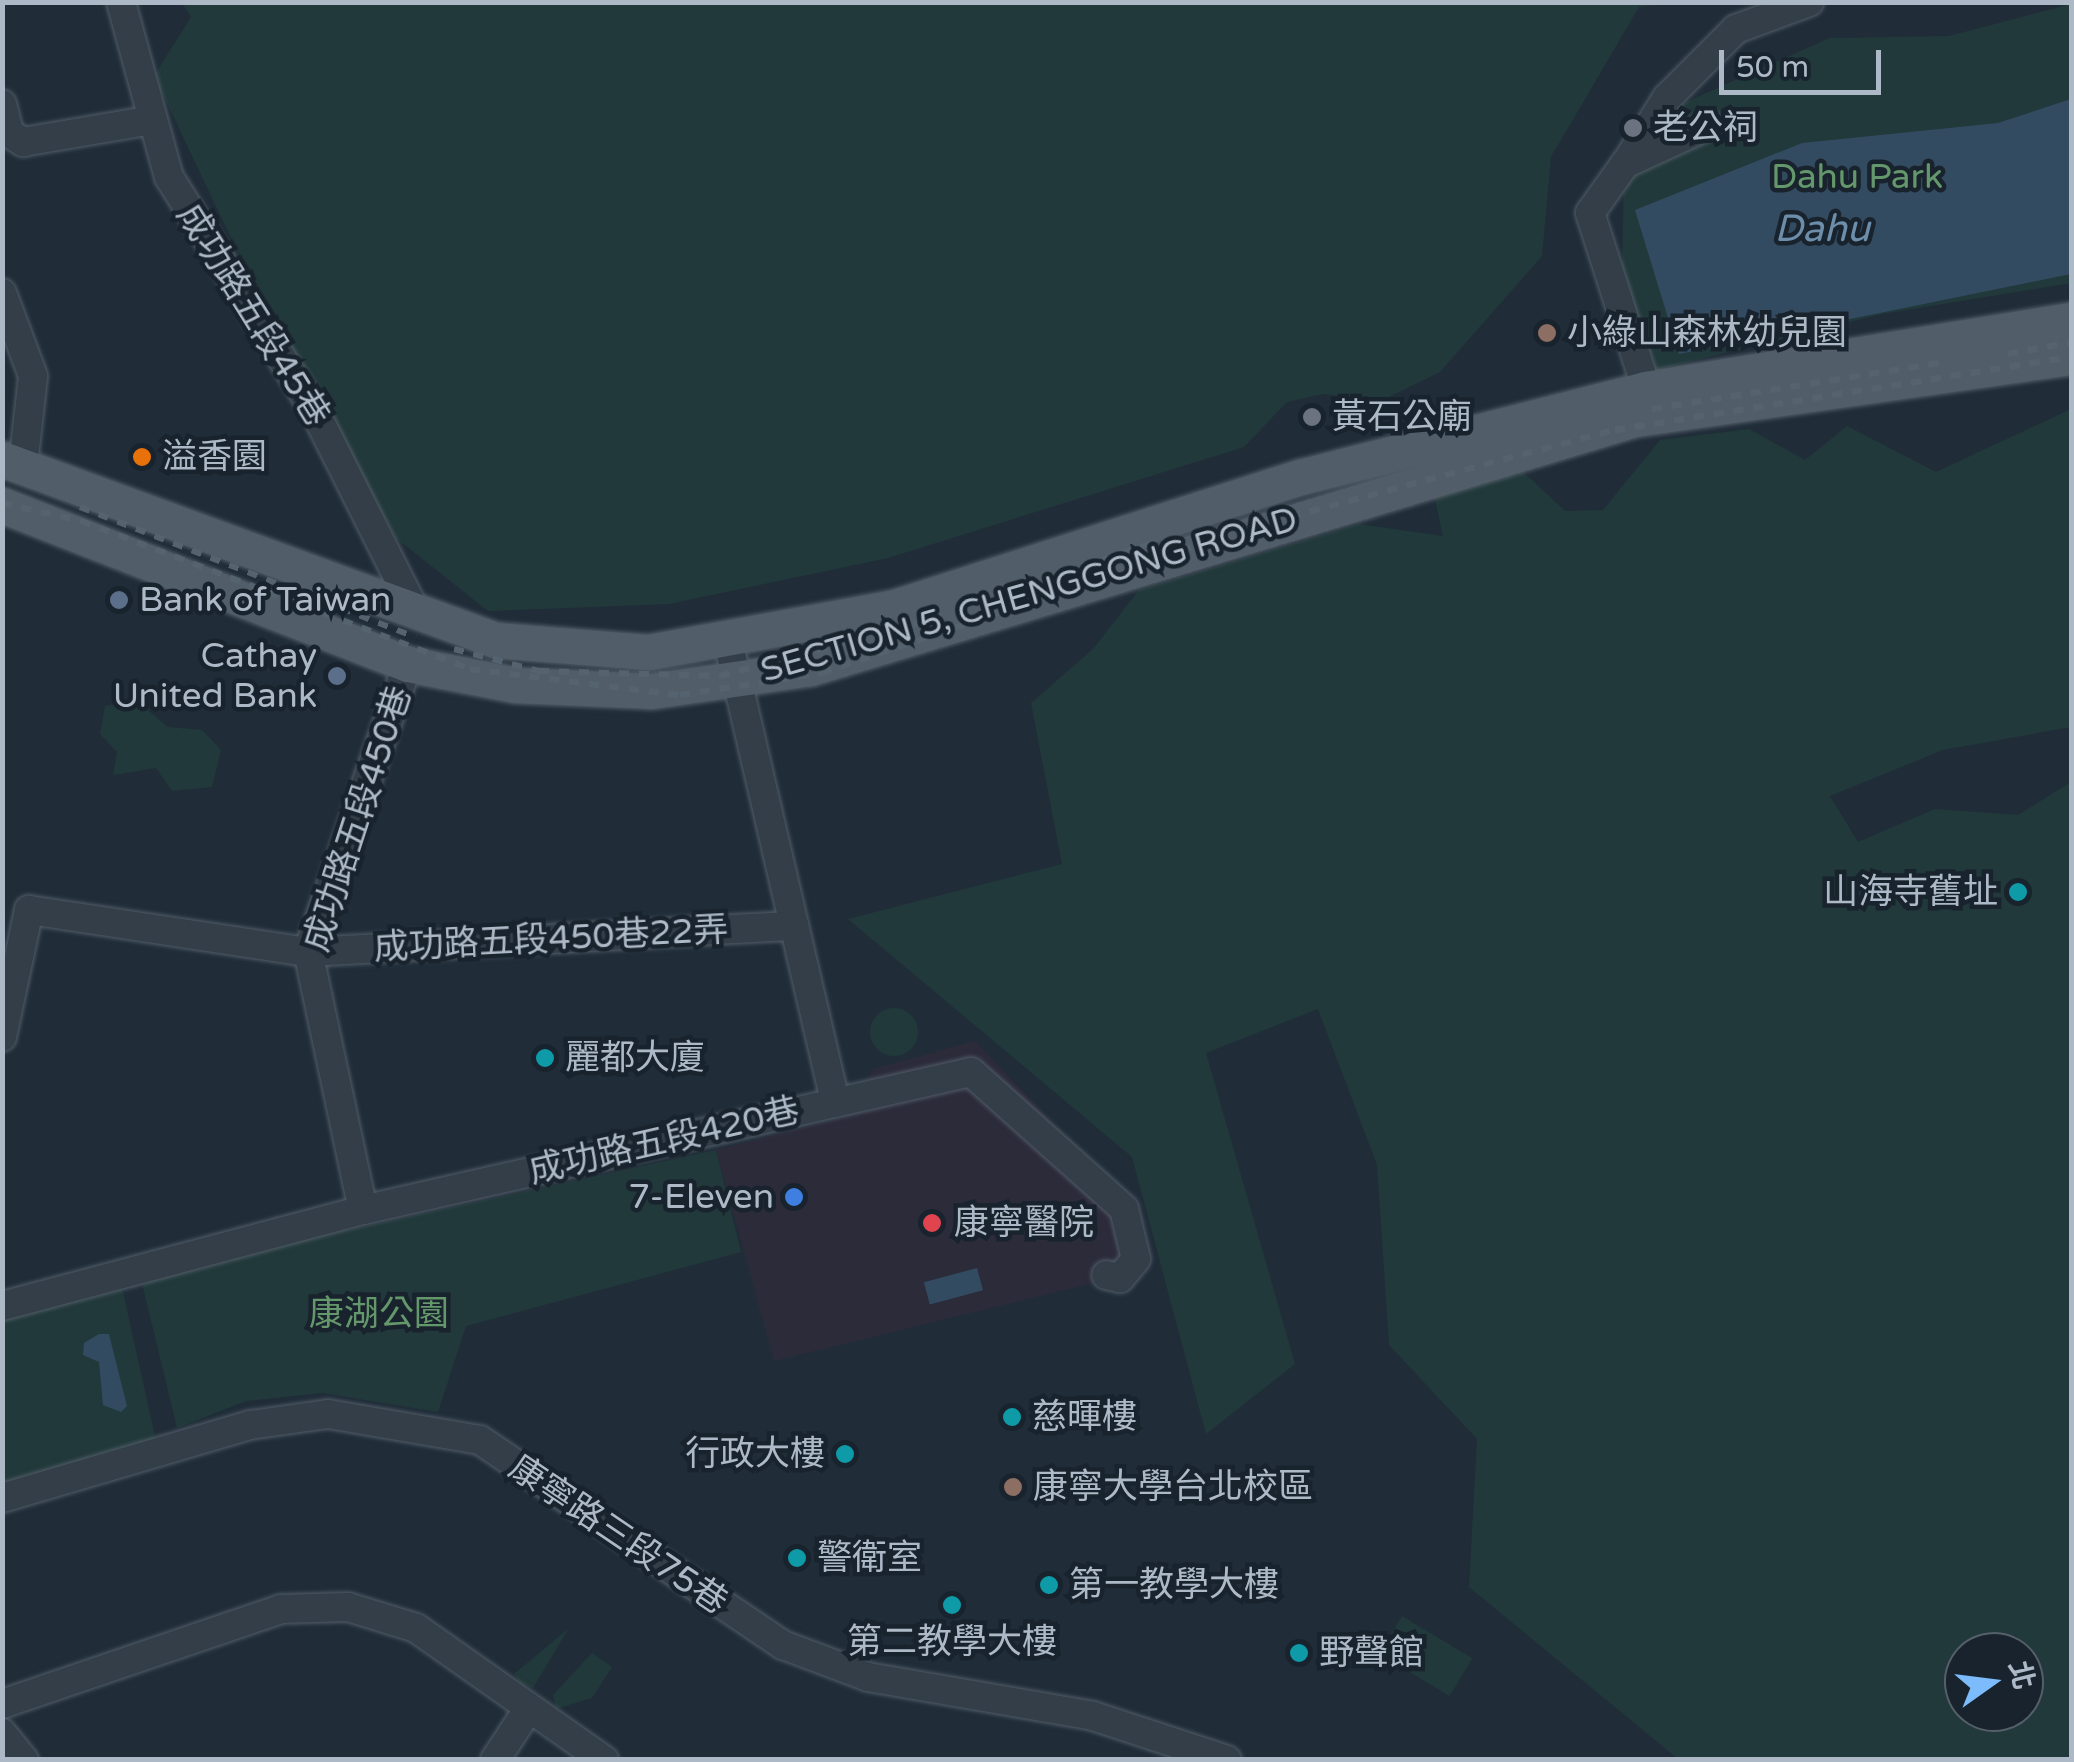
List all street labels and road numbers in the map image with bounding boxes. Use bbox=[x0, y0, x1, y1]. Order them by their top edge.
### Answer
street label: 成功路五段45巷 bbox=[168, 196, 338, 434]
street label: SECTION 5, CHENGGONG ROAD bbox=[756, 498, 1302, 692]
street label: 成功路五段450巷 bbox=[295, 681, 421, 957]
street label: 成功路五段450巷22弄 bbox=[373, 909, 729, 969]
street label: 成功路五段420巷 bbox=[525, 1090, 803, 1192]
street label: 康寧路三段75巷 bbox=[501, 1447, 735, 1623]

